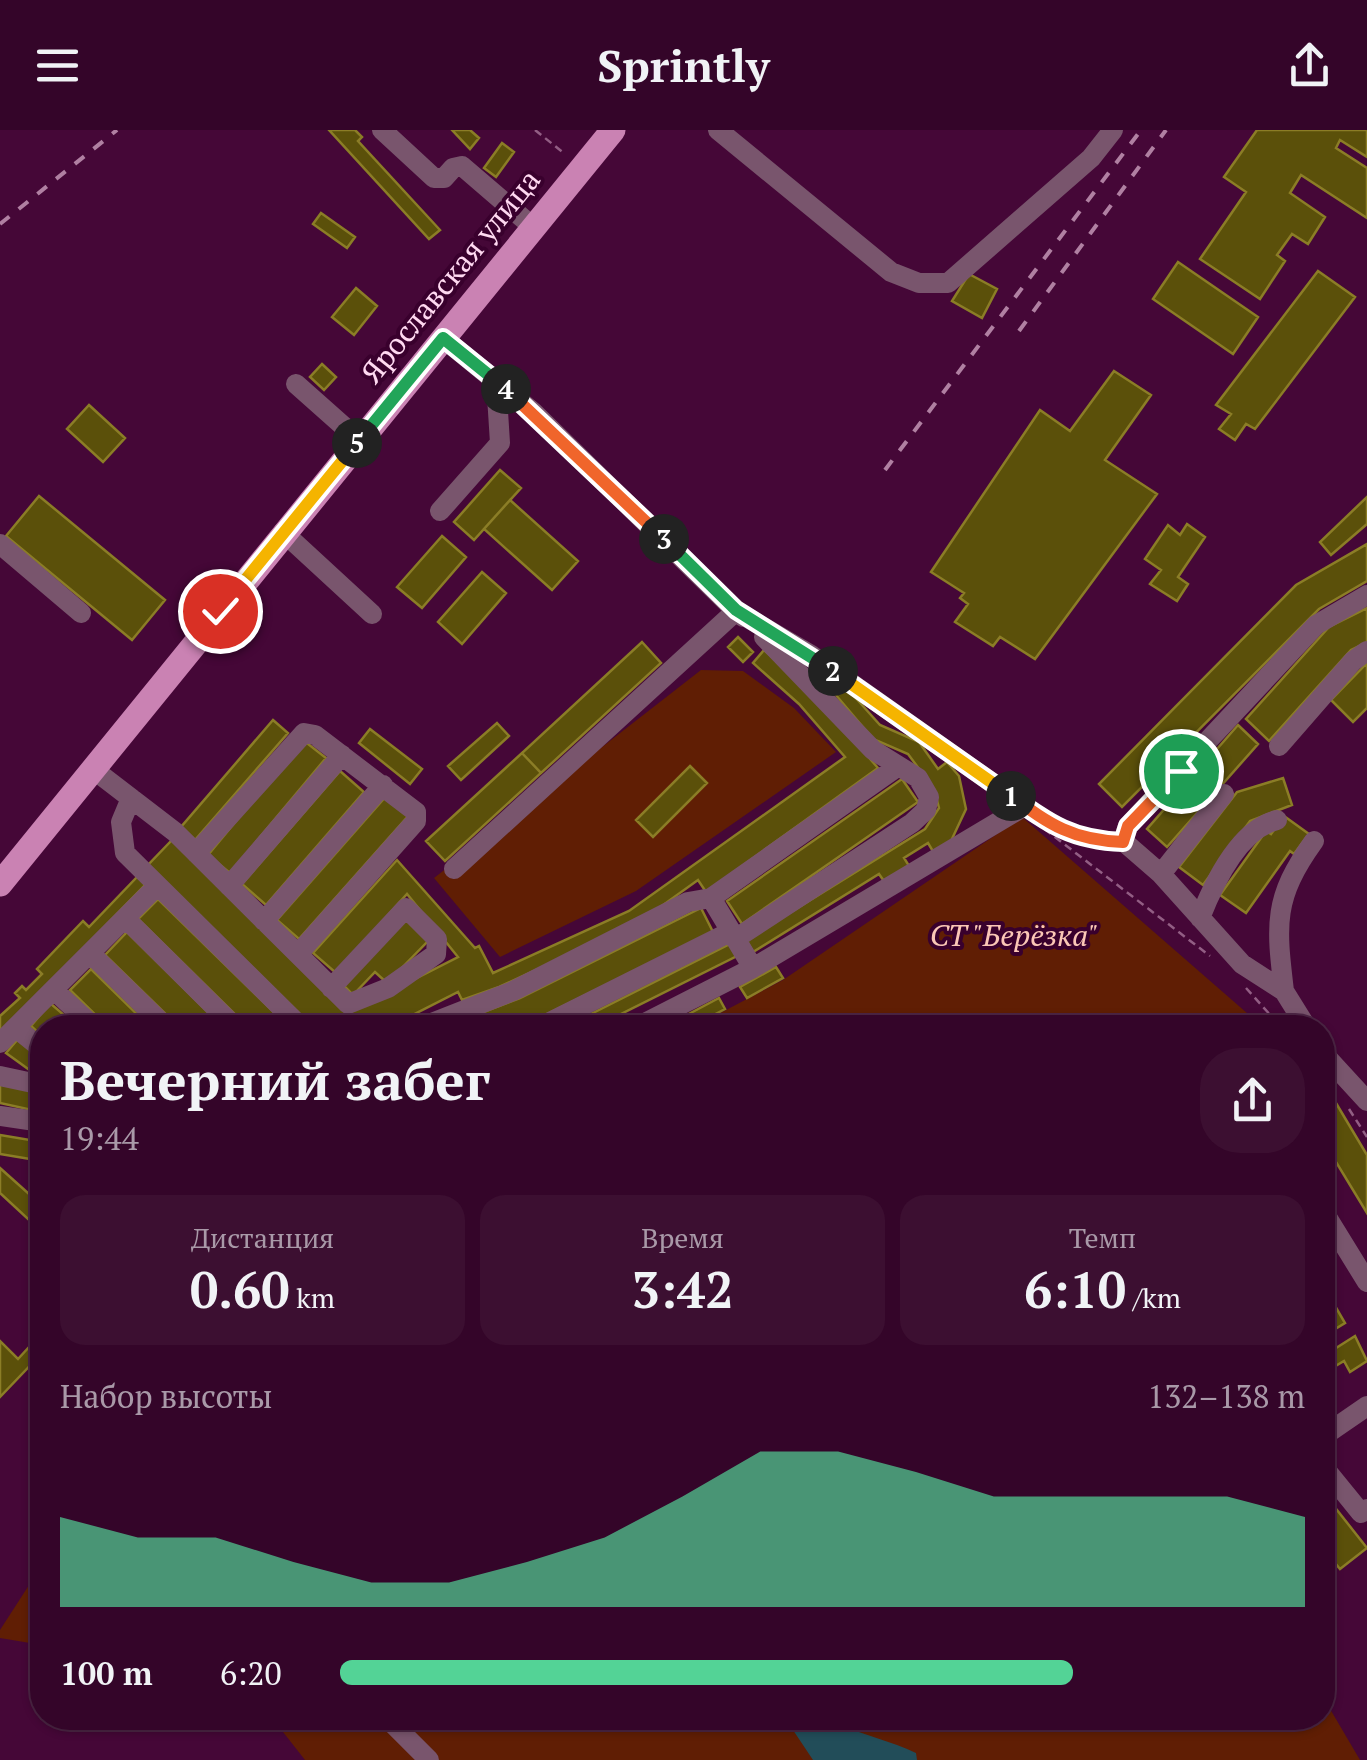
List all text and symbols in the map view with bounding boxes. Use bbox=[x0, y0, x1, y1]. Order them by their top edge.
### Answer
text: Sprintly bbox=[597, 35, 770, 95]
icon: menu bbox=[30, 38, 85, 93]
icon: share bbox=[1282, 38, 1337, 93]
street label: Ярославская улица bbox=[351, 161, 549, 391]
pin: 4 bbox=[481, 364, 531, 414]
text: 4 bbox=[498, 370, 514, 407]
pin: 5 bbox=[332, 418, 382, 468]
text: 5 bbox=[349, 424, 365, 461]
pin: 3 bbox=[639, 514, 689, 564]
text: 3 bbox=[656, 520, 672, 557]
pin bbox=[178, 569, 263, 654]
icon: check bbox=[193, 584, 248, 639]
pin: 2 bbox=[808, 646, 858, 696]
text: 2 bbox=[825, 652, 841, 689]
pin bbox=[1139, 729, 1224, 814]
icon: arrive bbox=[1154, 744, 1209, 799]
pin: 1 bbox=[986, 771, 1036, 821]
text: 1 bbox=[1003, 777, 1019, 814]
park label: СТ "Берёзка" bbox=[930, 915, 1098, 955]
text: Вечерний забег bbox=[60, 1043, 490, 1116]
button: share bbox=[1200, 1048, 1305, 1153]
text: 19:44 bbox=[60, 1117, 139, 1159]
text: Дистанция bbox=[191, 1219, 334, 1256]
text: Время bbox=[641, 1219, 724, 1256]
text: Темп bbox=[1069, 1219, 1136, 1256]
text: 0.60 bbox=[190, 1256, 290, 1322]
text: 3:42 bbox=[632, 1256, 733, 1322]
text: 6:10 bbox=[1024, 1256, 1126, 1322]
text: km bbox=[290, 1279, 335, 1316]
text: /km bbox=[1126, 1279, 1181, 1316]
text: Набор высоты bbox=[60, 1375, 272, 1417]
text: 132–138 m bbox=[1147, 1375, 1305, 1417]
text: 100 m bbox=[60, 1652, 152, 1694]
text: 6:20 bbox=[220, 1652, 282, 1694]

